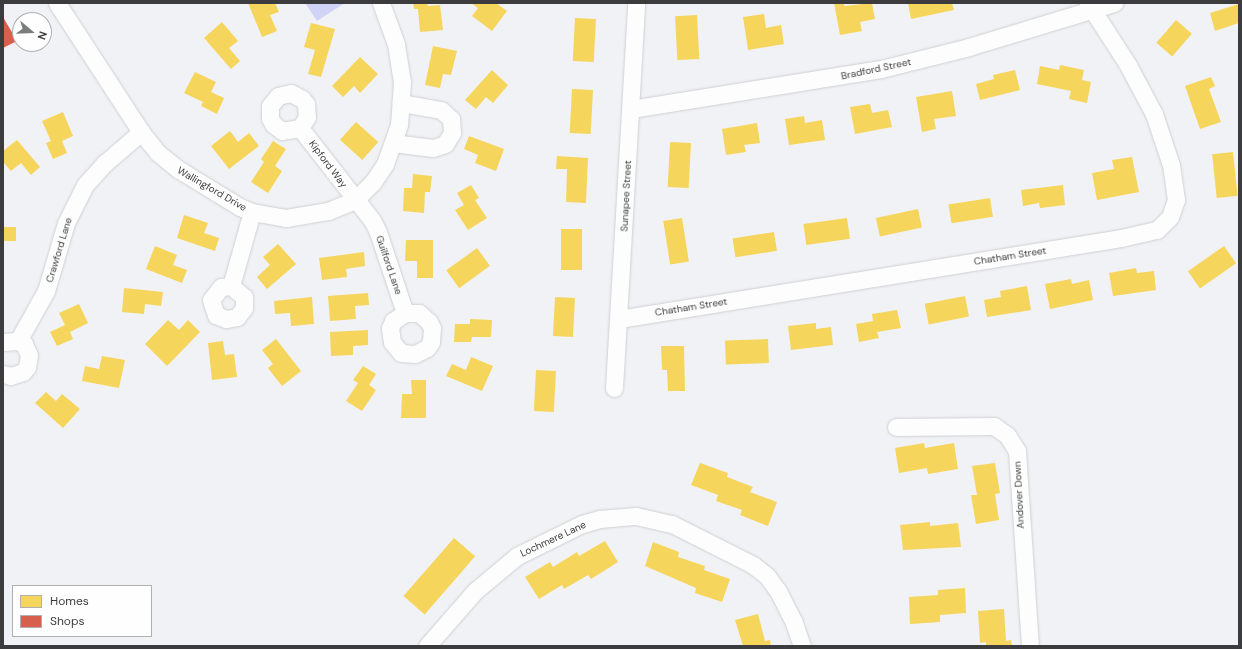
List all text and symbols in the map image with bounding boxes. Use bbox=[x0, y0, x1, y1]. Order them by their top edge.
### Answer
north arrow bbox=[12, 12, 52, 52]
text: N bbox=[34, 30, 50, 42]
street label: Bradford Street bbox=[840, 56, 912, 82]
street label: Kipford Way bbox=[306, 138, 350, 190]
street label: Sunapee Street bbox=[618, 160, 634, 232]
street label: Wallingford Drive bbox=[175, 164, 249, 214]
street label: Crawford Lane bbox=[43, 216, 75, 284]
street label: Guilford Lane bbox=[373, 234, 405, 296]
street label: Chatham Street bbox=[973, 244, 1047, 268]
street label: Chatham Street bbox=[654, 295, 728, 319]
street label: Andover Down bbox=[1011, 461, 1027, 529]
street label: Lochmere Lane bbox=[518, 519, 588, 559]
legend bbox=[12, 585, 152, 637]
text: Homes bbox=[50, 593, 89, 609]
text: Shops bbox=[50, 613, 85, 629]

